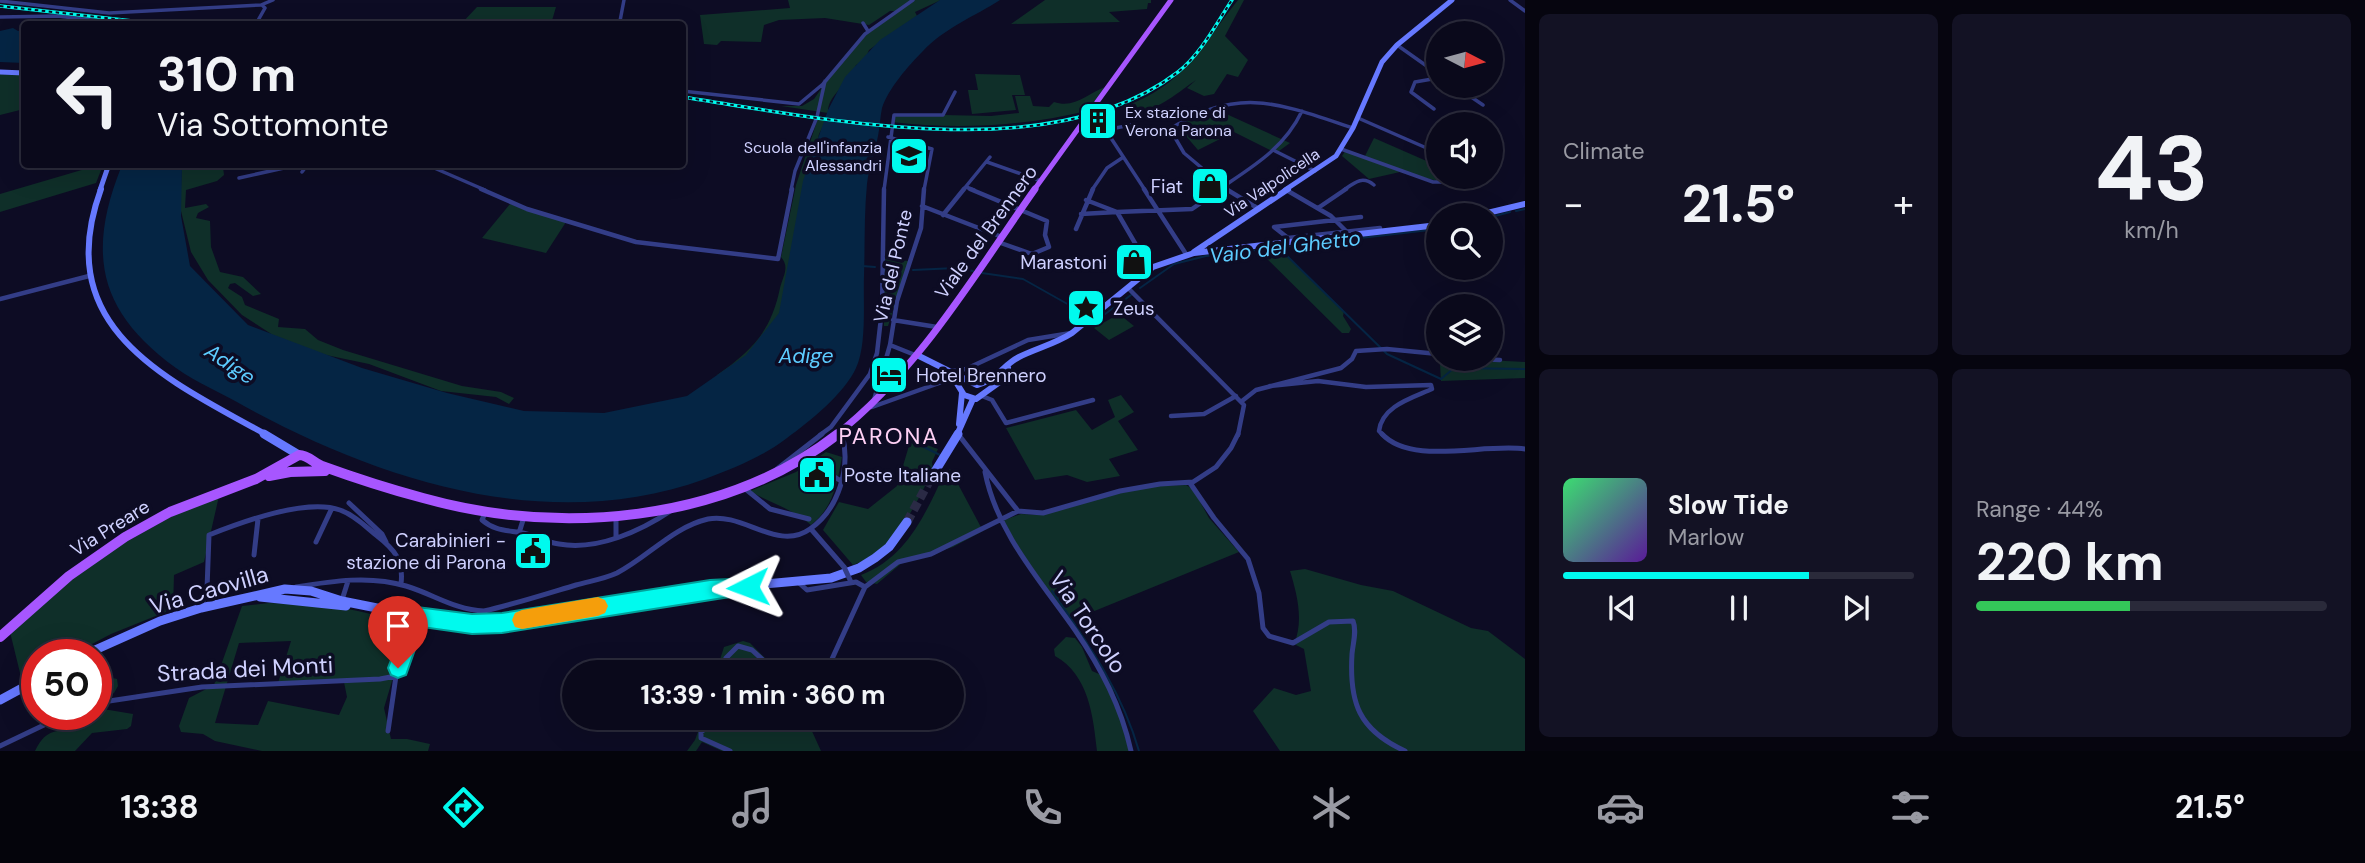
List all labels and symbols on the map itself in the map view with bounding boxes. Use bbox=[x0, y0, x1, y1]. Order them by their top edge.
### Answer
north arrow bbox=[1426, 21, 1503, 98]
building icon: Ex stazione di Verona Parona bbox=[1077, 100, 1119, 142]
place label: Ex stazione di Verona Parona bbox=[1125, 102, 1232, 141]
school or university icon: Scuola dell'infanzia Alessandri bbox=[888, 135, 930, 177]
place label: Scuola dell'infanzia Alessandri bbox=[744, 137, 882, 176]
street label: Via Valpolicella bbox=[1220, 143, 1324, 223]
street label: Viale del Brennero bbox=[929, 160, 1043, 304]
shop icon: Fiat bbox=[1189, 165, 1231, 207]
place label: Fiat bbox=[1151, 174, 1183, 199]
street label: Via del Ponte bbox=[868, 207, 918, 325]
water label: Vaio del Ghetto bbox=[1208, 224, 1362, 270]
shop icon: Marastoni bbox=[1113, 241, 1155, 283]
place label: Marastoni bbox=[1020, 250, 1107, 275]
place icon: Zeus bbox=[1065, 287, 1107, 329]
place label: Zeus bbox=[1113, 296, 1155, 321]
water label: Adige bbox=[199, 336, 261, 391]
water label: Adige bbox=[778, 342, 833, 370]
hotel icon: Hotel Brennero bbox=[868, 354, 910, 396]
place label: Hotel Brennero bbox=[916, 363, 1047, 388]
district label: PARONA bbox=[838, 421, 940, 451]
public building icon: Poste Italiane bbox=[796, 454, 838, 496]
place label: Poste Italiane bbox=[844, 463, 961, 488]
street label: Via Preare bbox=[66, 494, 154, 562]
place label: Carabinieri - stazione di Parona bbox=[346, 528, 506, 575]
public building icon: Carabinieri - stazione di Parona bbox=[512, 530, 554, 572]
position arrow bbox=[711, 550, 785, 624]
street label: Via Caovilla bbox=[146, 559, 272, 621]
street label: Via Torcolo bbox=[1043, 565, 1133, 679]
pin bbox=[368, 596, 428, 668]
speed limit sign: 50 bbox=[21, 639, 112, 730]
street label: Strada dei Monti bbox=[156, 649, 334, 689]

